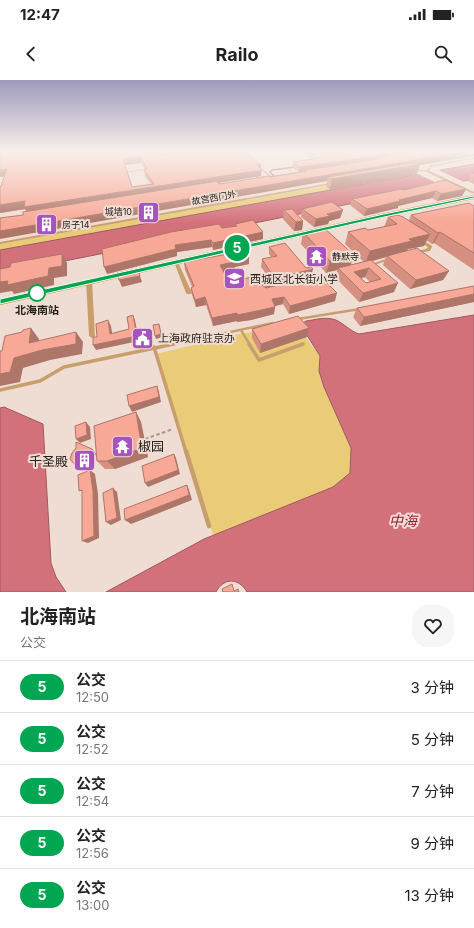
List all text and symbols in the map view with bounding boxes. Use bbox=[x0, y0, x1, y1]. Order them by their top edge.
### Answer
text: 12:47 bbox=[20, 5, 60, 24]
icon: back bbox=[20, 43, 42, 65]
icon: search bbox=[432, 43, 454, 65]
text: Railo bbox=[216, 44, 258, 65]
street label: 故宫西门外 bbox=[191, 188, 237, 207]
building icon: 城墙10 bbox=[135, 199, 161, 225]
place label: 城墙10 bbox=[105, 206, 132, 217]
building icon: 房子14 bbox=[33, 212, 59, 238]
place label: 房子14 bbox=[62, 219, 90, 230]
line badge: 5 bbox=[224, 235, 250, 261]
text: 5 bbox=[233, 239, 241, 256]
temple icon: 静默寺 bbox=[304, 244, 330, 270]
place label: 静默寺 bbox=[332, 251, 359, 262]
school or university icon: 西城区北长街小学 bbox=[221, 266, 247, 292]
place label: 西城区北长街小学 bbox=[250, 272, 338, 286]
marker: 北海南站 bbox=[28, 284, 46, 302]
place label: 北海南站 bbox=[15, 303, 59, 317]
public building icon: 上海政府驻京办 bbox=[130, 325, 156, 351]
place label: 上海政府驻京办 bbox=[158, 331, 235, 345]
temple icon: 椒园 bbox=[109, 433, 135, 459]
place label: 椒园 bbox=[138, 438, 164, 454]
building icon: 千圣殿 bbox=[71, 448, 97, 474]
place label: 千圣殿 bbox=[29, 453, 68, 469]
water label: 中海 bbox=[389, 512, 419, 529]
text: 北海南站 bbox=[20, 605, 96, 628]
button: heart bbox=[412, 605, 454, 647]
text: 公交 bbox=[20, 634, 46, 650]
text: 公交 bbox=[76, 670, 106, 689]
text: 5 bbox=[38, 678, 46, 695]
text: 3 分钟 bbox=[411, 678, 454, 697]
text: 12:50 bbox=[76, 689, 109, 705]
text: 公交 bbox=[76, 722, 106, 741]
text: 5 bbox=[38, 730, 46, 747]
text: 5 分钟 bbox=[411, 730, 454, 749]
text: 12:52 bbox=[76, 741, 109, 757]
text: 公交 bbox=[76, 774, 106, 793]
text: 5 bbox=[38, 782, 46, 799]
text: 7 分钟 bbox=[411, 782, 454, 801]
text: 12:54 bbox=[76, 793, 109, 809]
text: 公交 bbox=[76, 826, 106, 845]
text: 5 bbox=[38, 834, 46, 851]
text: 9 分钟 bbox=[410, 834, 454, 853]
text: 12:56 bbox=[76, 845, 109, 861]
text: 公交 bbox=[76, 878, 106, 897]
text: 5 bbox=[38, 886, 46, 903]
text: 13 分钟 bbox=[404, 886, 454, 905]
text: 13:00 bbox=[76, 897, 109, 913]

